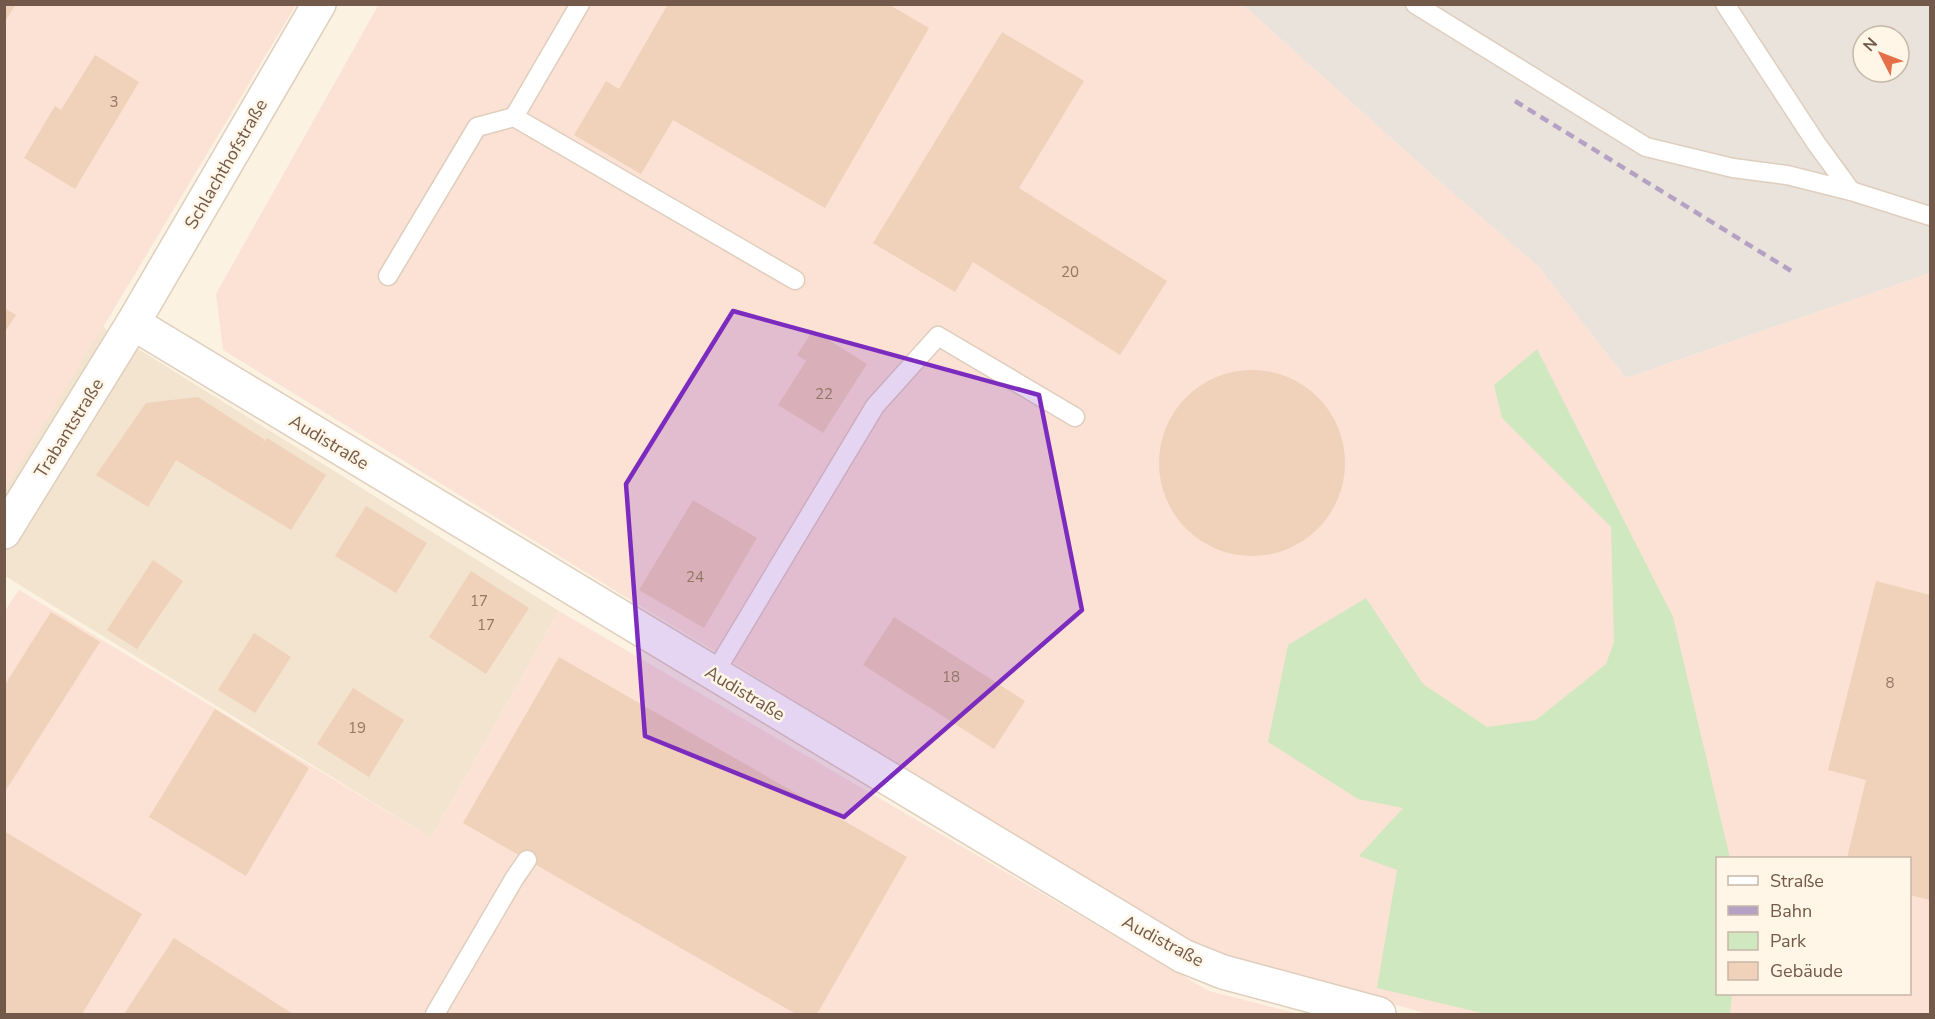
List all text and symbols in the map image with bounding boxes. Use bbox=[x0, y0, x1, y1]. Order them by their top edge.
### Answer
north arrow bbox=[1851, 24, 1911, 84]
text: N bbox=[1858, 33, 1883, 56]
house number: 3 bbox=[109, 92, 119, 112]
street label: Schlachthofstraße bbox=[179, 94, 273, 234]
house number: 20 bbox=[1061, 262, 1079, 282]
street label: Trabantstraße bbox=[29, 374, 109, 482]
house number: 22 bbox=[815, 384, 833, 404]
street label: Audistraße bbox=[285, 409, 373, 475]
house number: 24 bbox=[686, 567, 704, 587]
house number: 17 bbox=[470, 591, 488, 611]
house number: 17 bbox=[477, 615, 495, 635]
street label: Audistraße bbox=[701, 660, 789, 726]
house number: 18 bbox=[942, 667, 960, 687]
house number: 8 bbox=[1885, 673, 1895, 693]
house number: 19 bbox=[348, 718, 366, 738]
legend bbox=[1716, 857, 1911, 995]
text: Straße bbox=[1770, 869, 1824, 893]
text: Bahn bbox=[1770, 899, 1812, 923]
street label: Audistraße bbox=[1118, 909, 1208, 973]
text: Park bbox=[1770, 929, 1807, 953]
text: Gebäude bbox=[1770, 959, 1843, 983]

